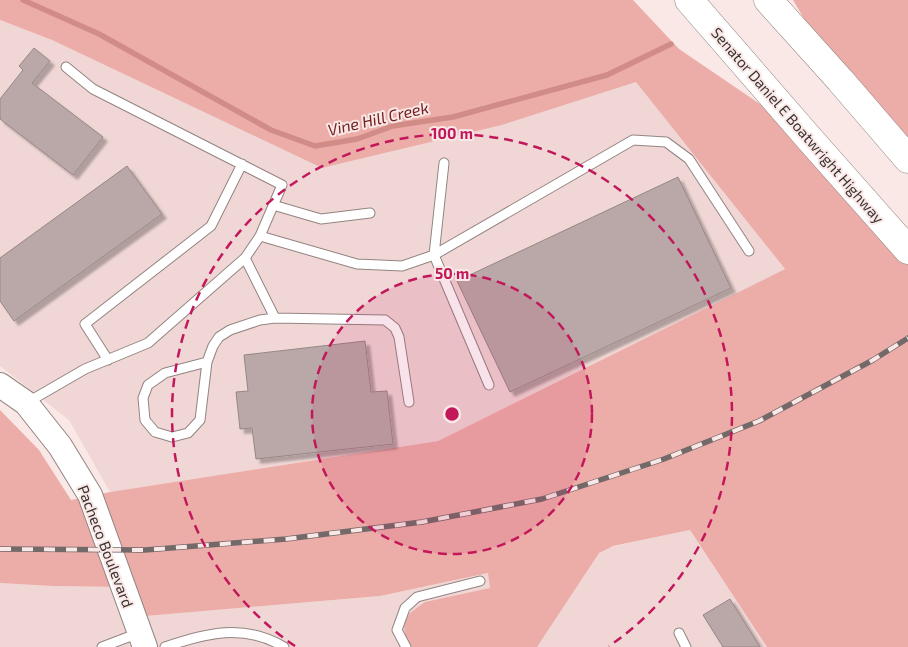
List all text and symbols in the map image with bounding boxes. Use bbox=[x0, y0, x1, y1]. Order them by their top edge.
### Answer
street label: Senator Daniel E Boatwright Highway bbox=[708, 23, 888, 227]
water label: Vine Hill Creek bbox=[326, 97, 430, 139]
text: 100 m bbox=[431, 124, 473, 142]
text: 50 m bbox=[435, 264, 469, 282]
centre of rings bbox=[443, 405, 461, 423]
street label: Pacheco Boulevard bbox=[74, 482, 138, 610]

